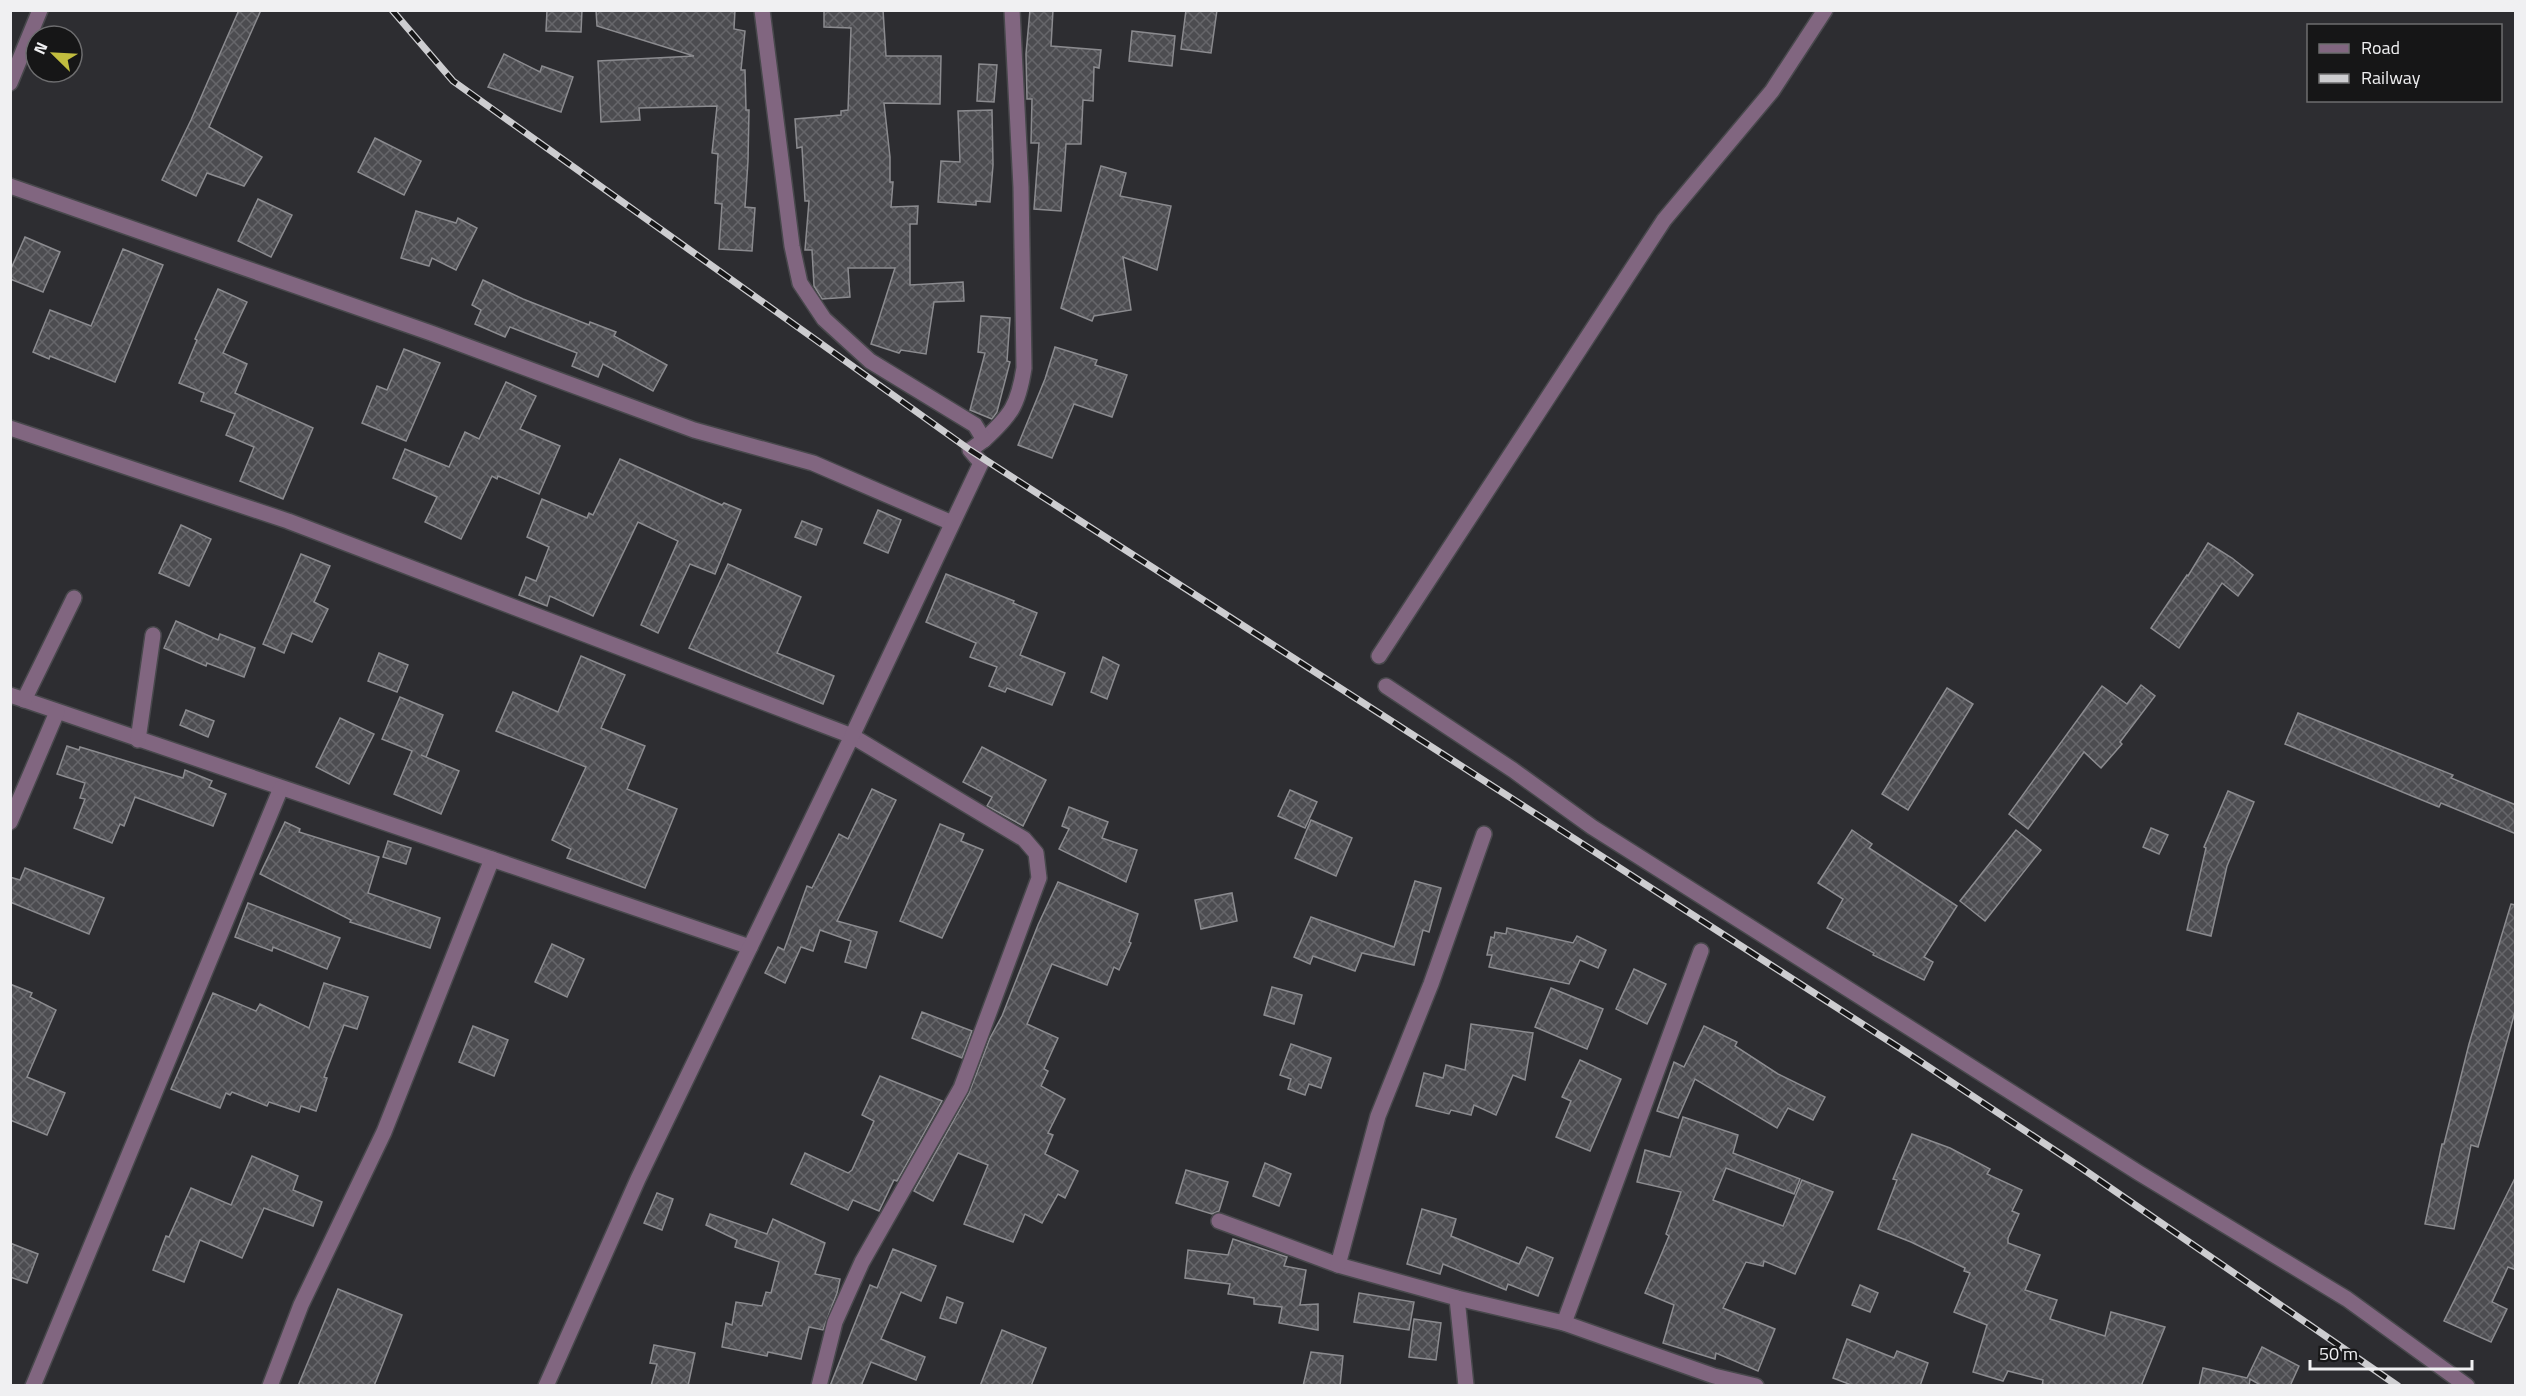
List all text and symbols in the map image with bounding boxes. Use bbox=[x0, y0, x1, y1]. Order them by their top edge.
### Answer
north arrow bbox=[24, 24, 84, 84]
legend bbox=[2307, 24, 2502, 102]
text: Road bbox=[2361, 34, 2400, 61]
text: N bbox=[27, 38, 54, 58]
text: Railway bbox=[2361, 64, 2421, 91]
scale bar bbox=[2310, 1333, 2472, 1371]
text: 50 m bbox=[2319, 1340, 2358, 1367]

